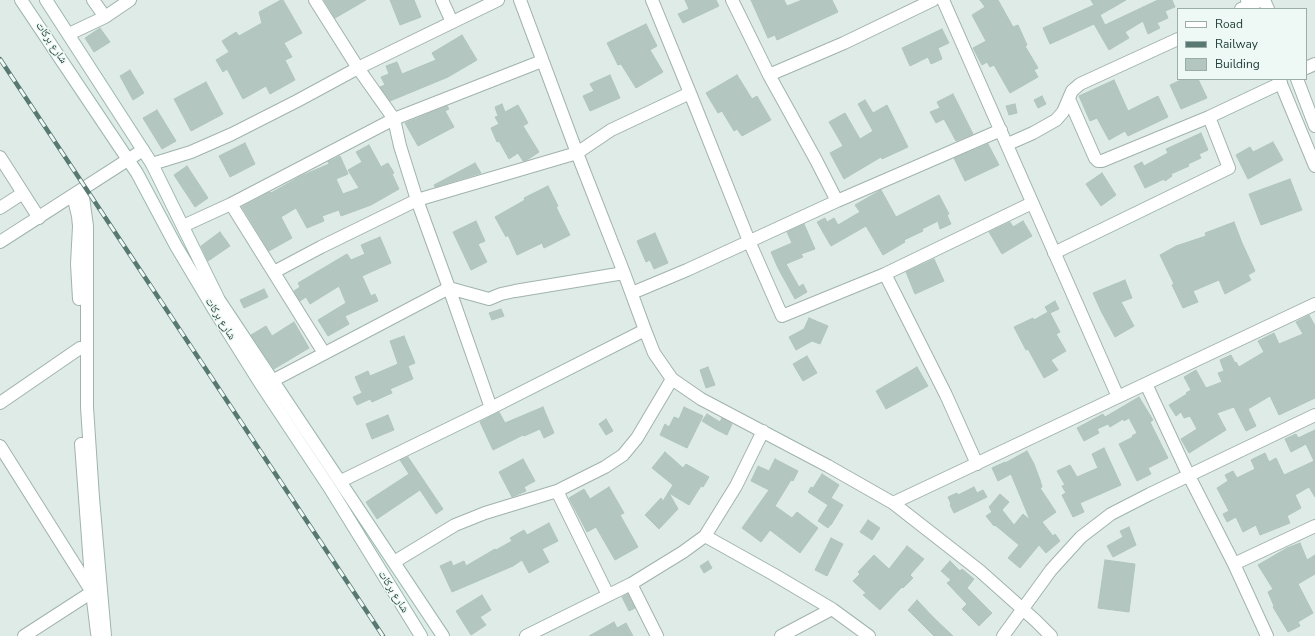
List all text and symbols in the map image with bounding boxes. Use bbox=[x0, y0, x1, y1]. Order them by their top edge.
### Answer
legend bbox=[1177, 8, 1307, 80]
text: Road bbox=[1215, 16, 1243, 32]
street label: شارع بركات bbox=[32, 20, 70, 66]
text: Railway bbox=[1215, 36, 1258, 52]
text: Building bbox=[1215, 56, 1260, 72]
street label: شارع بركات bbox=[202, 296, 238, 342]
street label: شارع بركات bbox=[375, 569, 411, 615]

